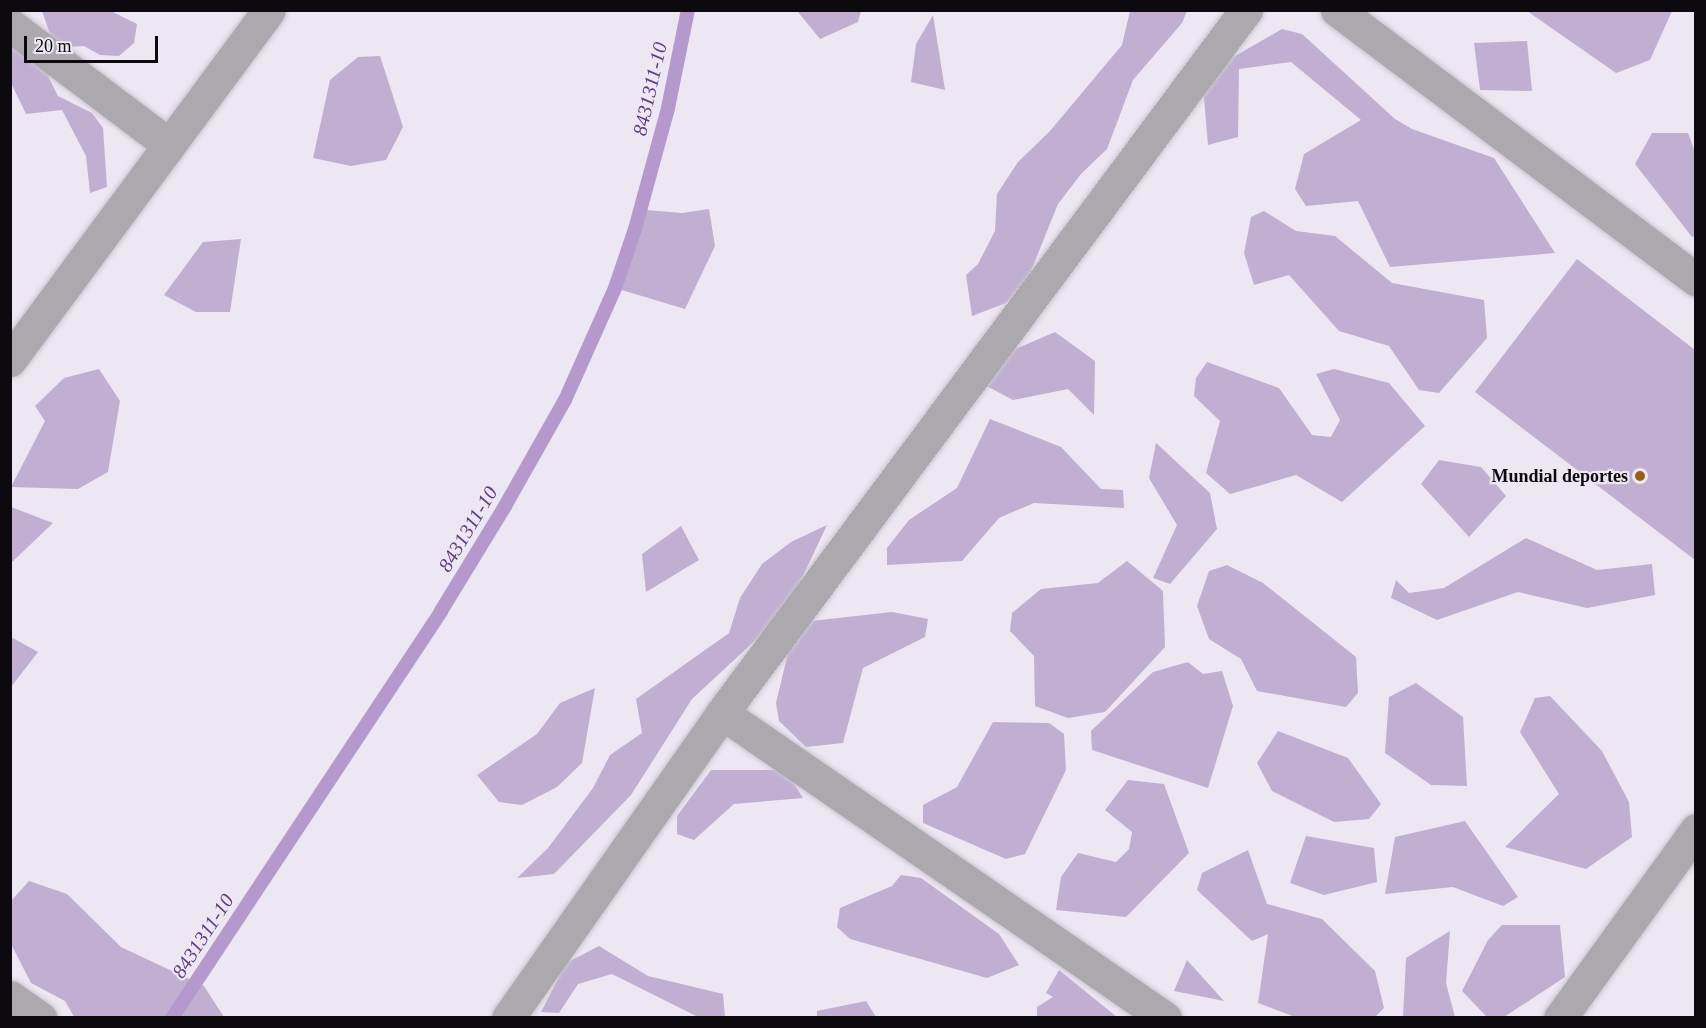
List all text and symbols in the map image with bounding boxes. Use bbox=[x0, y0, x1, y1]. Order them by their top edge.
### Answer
scale bar bbox=[27, 24, 160, 62]
text: 20 m bbox=[35, 36, 72, 56]
water label: 8431311-10 bbox=[628, 40, 672, 138]
place label: Mundial deportes bbox=[1491, 465, 1628, 487]
marker: Mundial deportes bbox=[1633, 469, 1647, 483]
water label: 8431311-10 bbox=[433, 482, 503, 576]
water label: 8431311-10 bbox=[167, 890, 239, 982]

